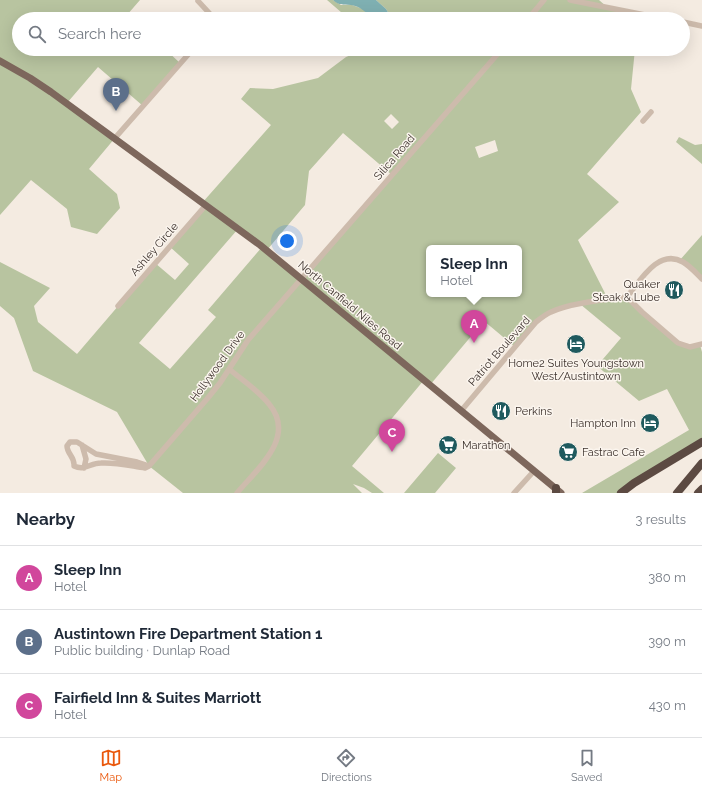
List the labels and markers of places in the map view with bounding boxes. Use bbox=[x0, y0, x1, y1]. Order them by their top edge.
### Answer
pin: B bbox=[103, 78, 129, 111]
place label: Quaker Steak & Lube bbox=[592, 278, 661, 304]
restaurant icon: Quaker Steak & Lube bbox=[663, 279, 685, 301]
pin: A bbox=[461, 310, 487, 343]
hotel icon: Home2 Suites Youngstown West/Austintown bbox=[565, 333, 587, 355]
place label: Home2 Suites Youngstown West/Austintown bbox=[508, 357, 644, 383]
restaurant icon: Perkins bbox=[490, 400, 512, 422]
place label: Perkins bbox=[515, 405, 552, 418]
hotel icon: Hampton Inn bbox=[639, 412, 661, 434]
place label: Hampton Inn bbox=[570, 417, 636, 430]
pin: C bbox=[379, 419, 405, 452]
supermarket icon: Marathon bbox=[437, 434, 459, 456]
place label: Marathon bbox=[462, 439, 510, 452]
supermarket icon: Fastrac Cafe bbox=[557, 441, 579, 463]
place label: Fastrac Cafe bbox=[582, 446, 645, 459]

